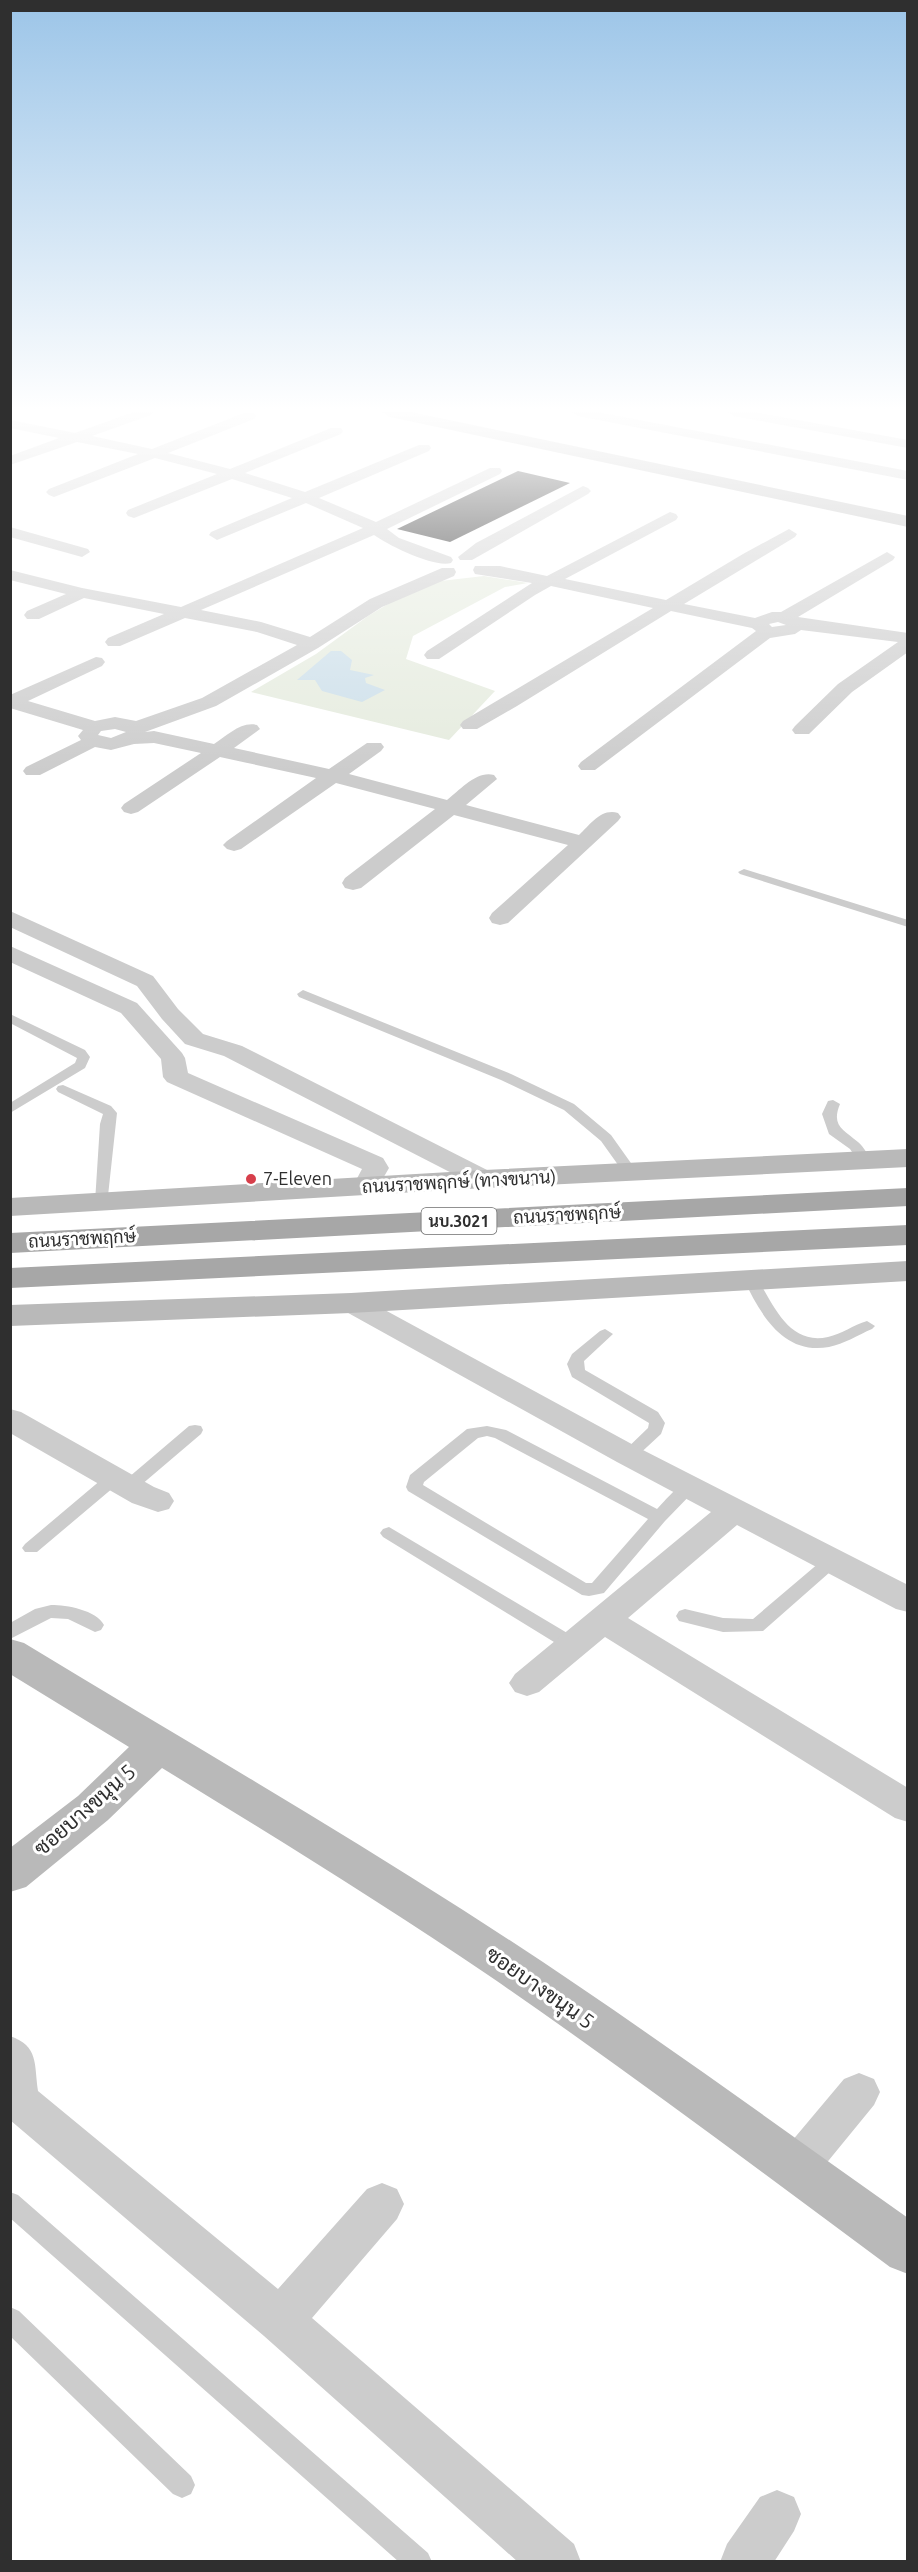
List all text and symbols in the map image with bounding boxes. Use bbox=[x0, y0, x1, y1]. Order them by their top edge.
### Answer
street label: ถนนราชพฤกษ์ (ทางขนาน) bbox=[361, 1164, 557, 1198]
place label: 7-Eleven bbox=[263, 1168, 332, 1188]
marker: 7-Eleven bbox=[244, 1172, 258, 1186]
street label: ถนนราชพฤกษ์ bbox=[513, 1199, 622, 1229]
road number: นบ.3021 bbox=[422, 1208, 496, 1234]
street label: ถนนราชพฤกษ์ bbox=[28, 1223, 137, 1253]
street label: ซอยบางขนุน 5 bbox=[29, 1759, 142, 1862]
street label: ซอยบางขนุน 5 bbox=[480, 1941, 599, 2036]

